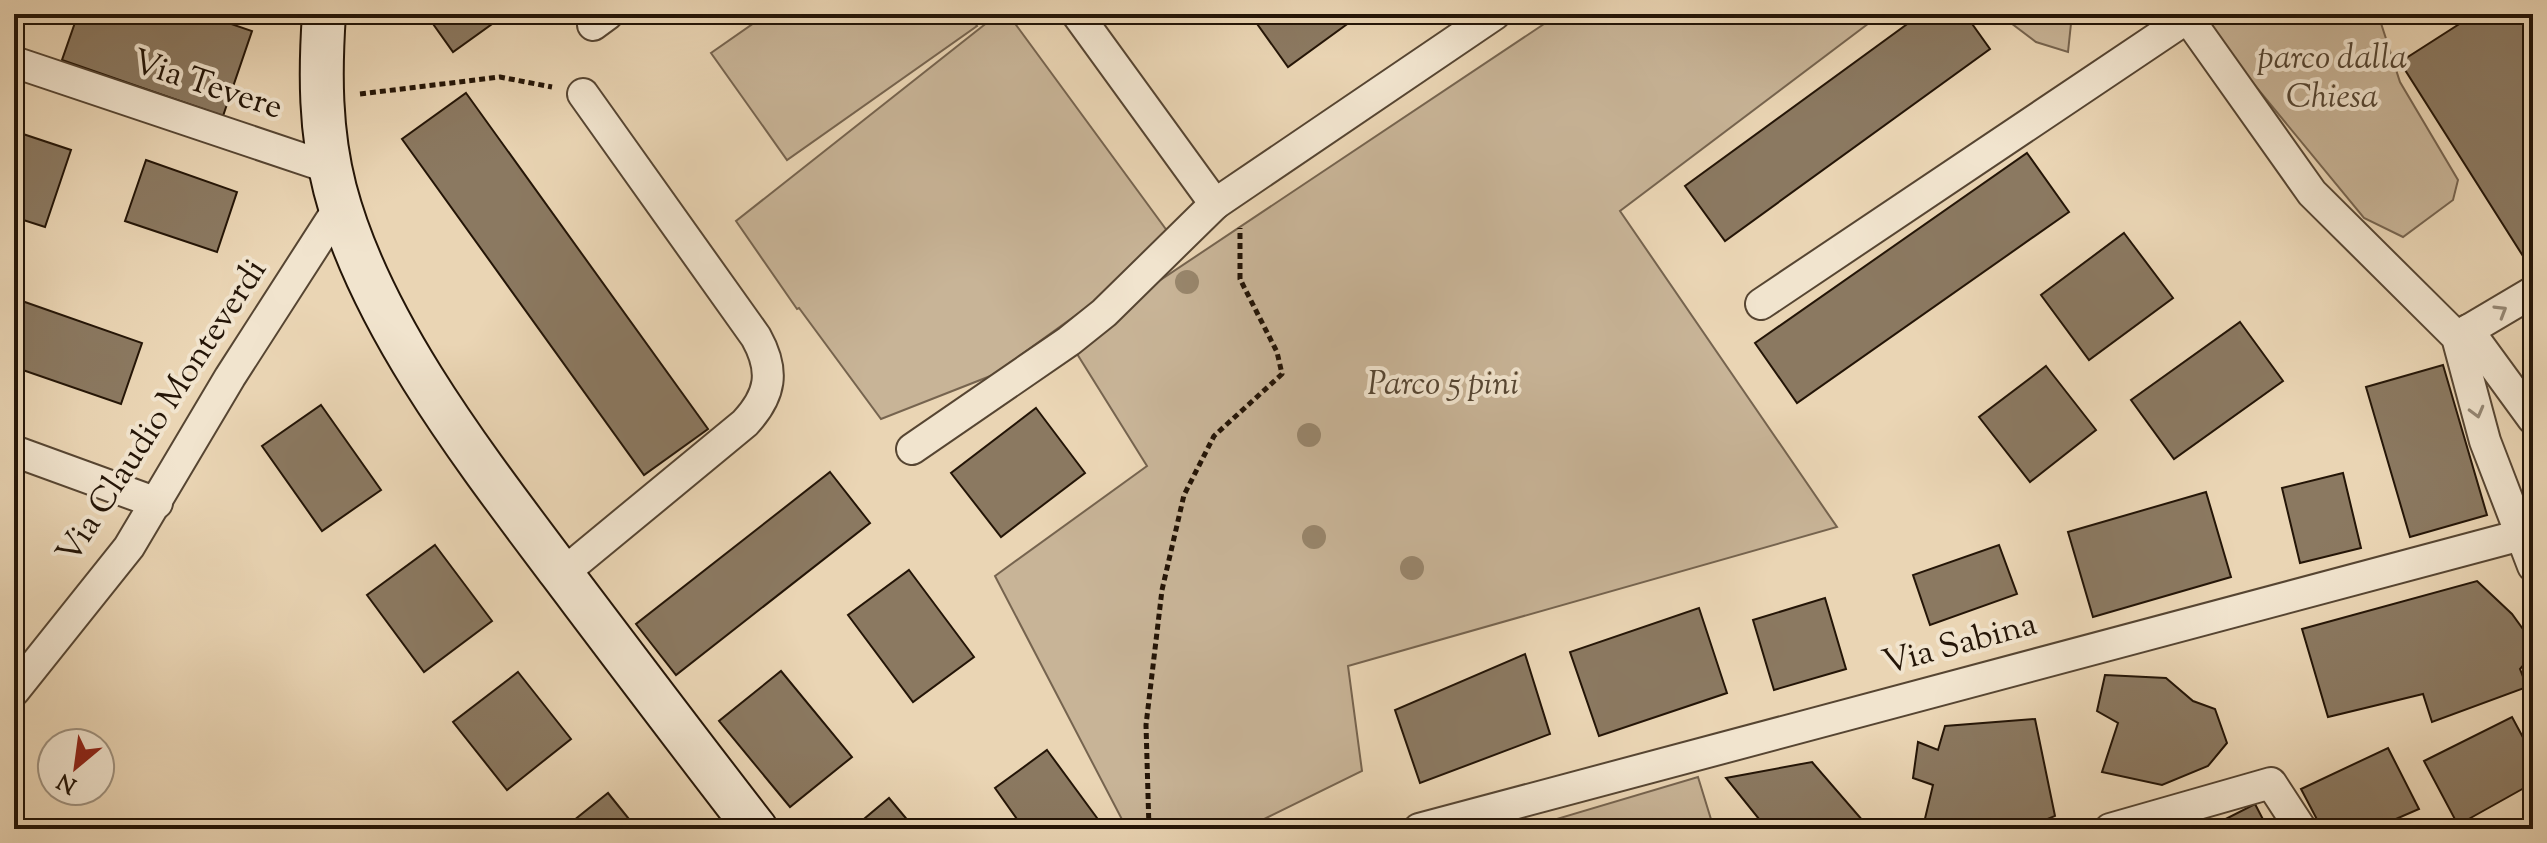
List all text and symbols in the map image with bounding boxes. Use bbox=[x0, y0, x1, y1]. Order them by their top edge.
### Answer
park label: parco dalla Chiesa bbox=[2257, 35, 2407, 123]
street label: Via Tevere bbox=[125, 39, 289, 133]
street label: Via Claudio Monteverdi bbox=[46, 250, 280, 574]
one-way arrow bbox=[2492, 305, 2506, 321]
park label: Parco 5 pini bbox=[1367, 361, 1519, 410]
one-way arrow bbox=[2468, 404, 2485, 418]
street label: Via Sabina bbox=[1878, 601, 2042, 689]
north arrow bbox=[36, 727, 116, 807]
text: N bbox=[52, 763, 83, 800]

